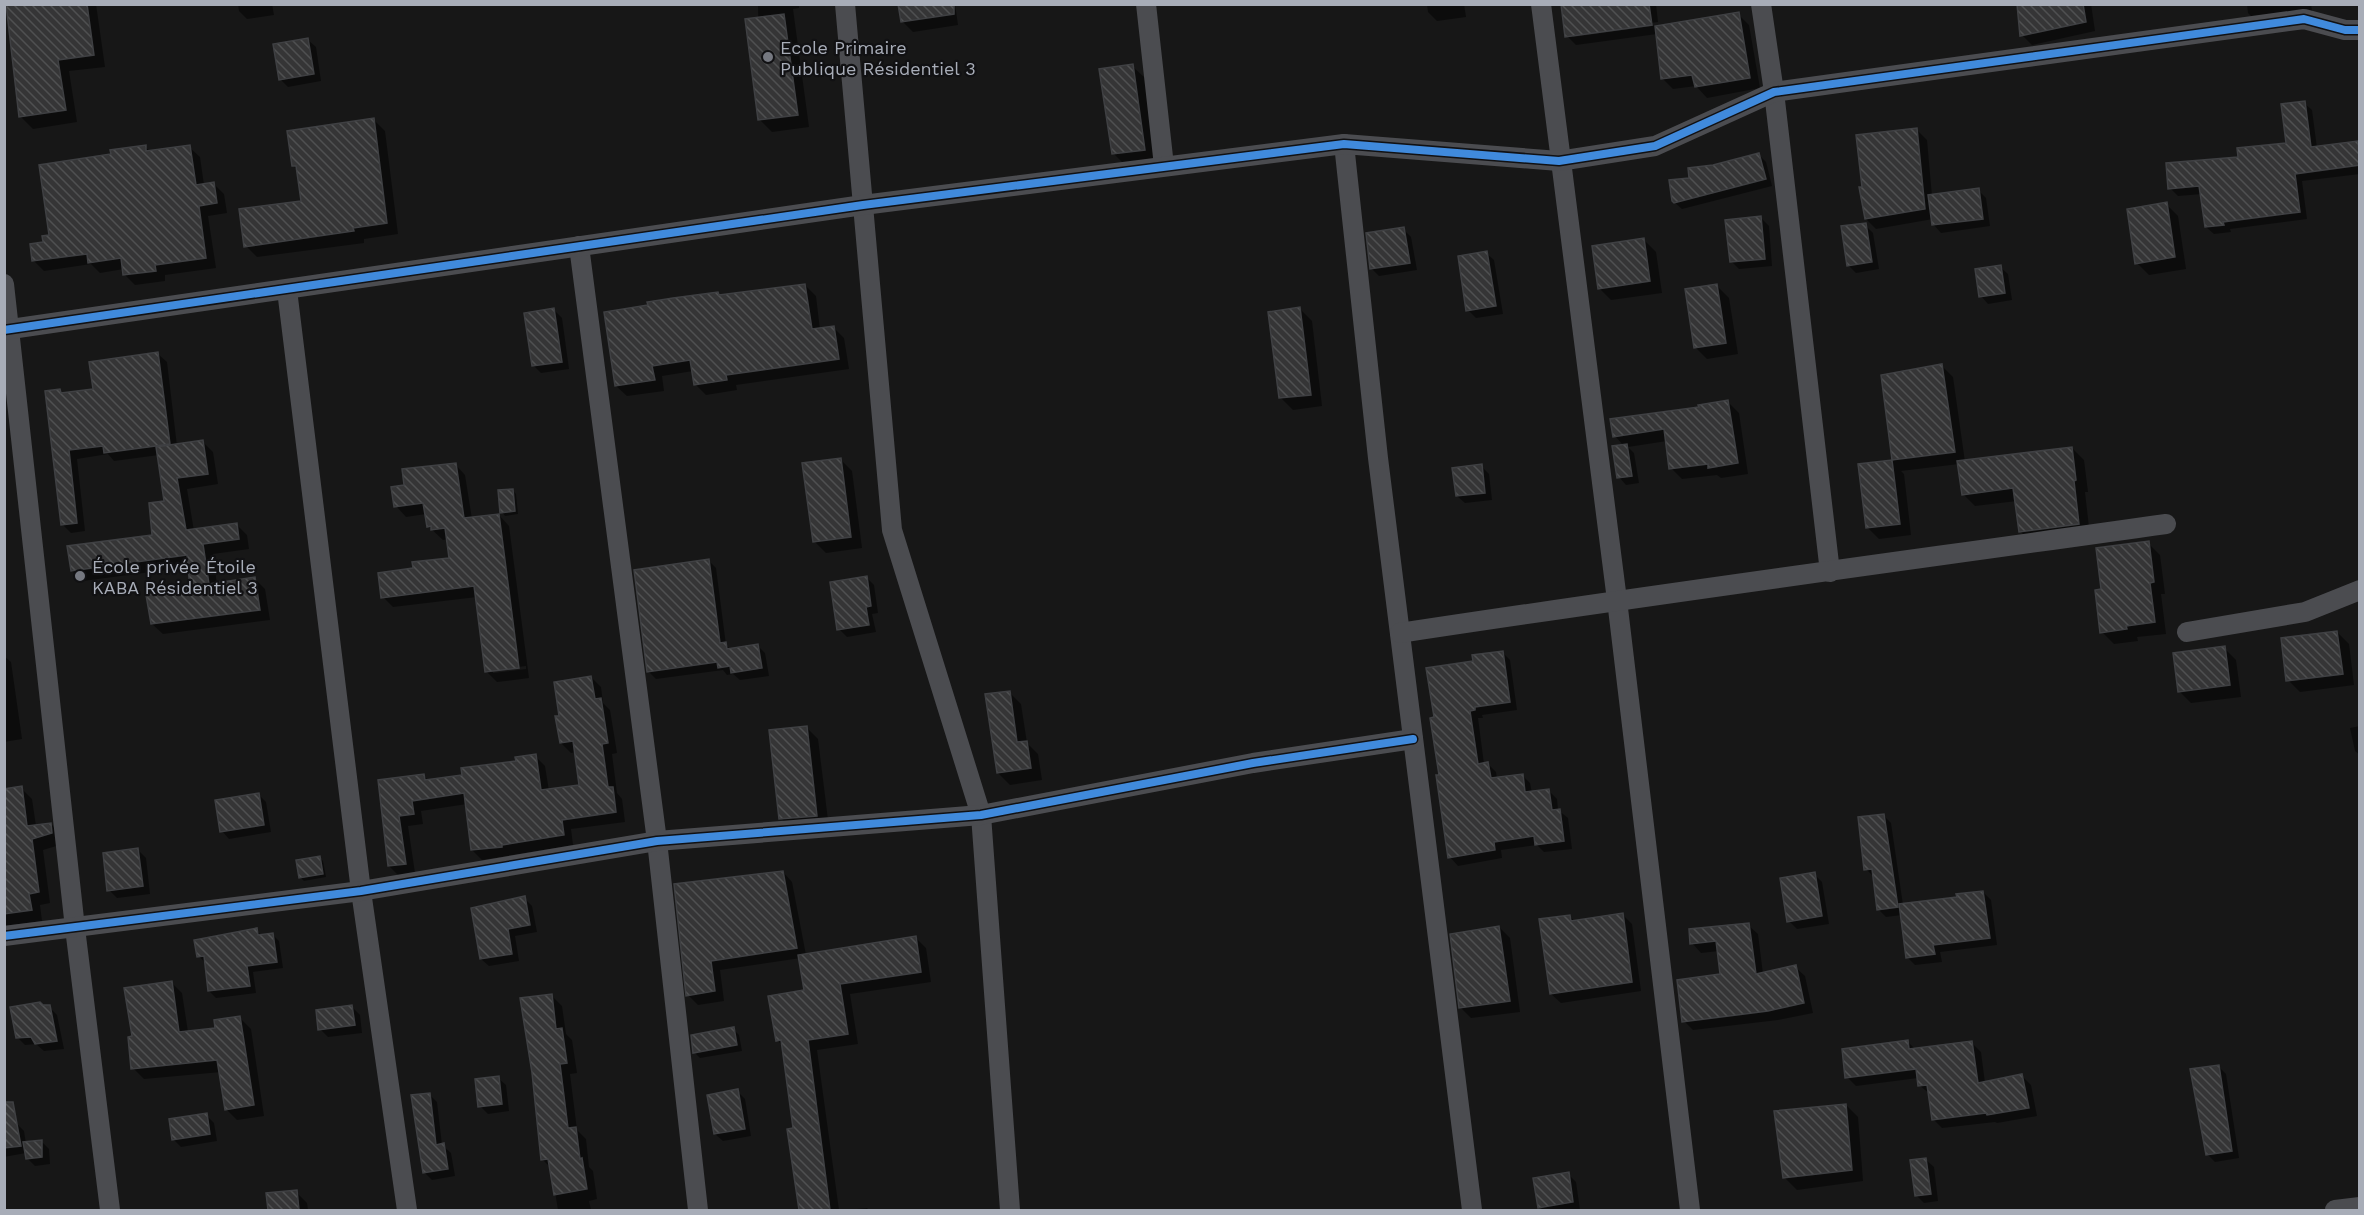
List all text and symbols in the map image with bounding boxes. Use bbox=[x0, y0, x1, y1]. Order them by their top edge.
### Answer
place label: Ecole Primaire Publique Résidentiel 3 bbox=[780, 37, 976, 79]
marker: Ecole Primaire Publique Résidentiel 3 bbox=[761, 50, 775, 64]
place label: École privée Étoile KABA Résidentiel 3 bbox=[92, 556, 258, 598]
marker: École privée Étoile KABA Résidentiel 3 bbox=[73, 569, 87, 583]

